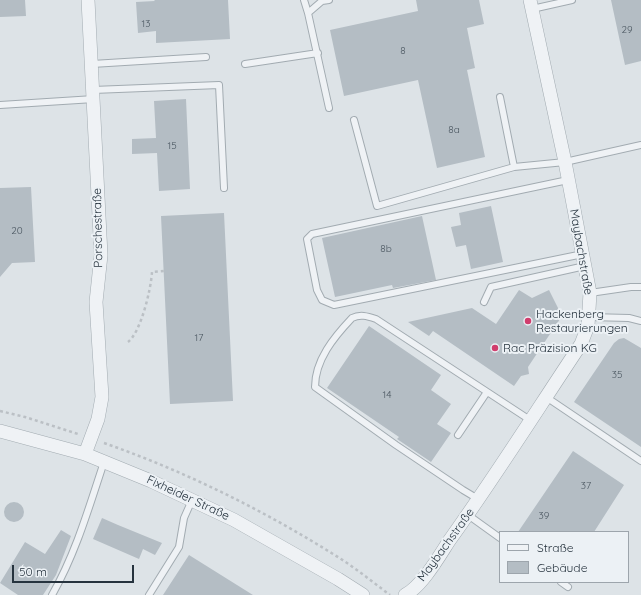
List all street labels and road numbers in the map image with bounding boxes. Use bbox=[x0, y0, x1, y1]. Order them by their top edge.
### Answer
street label: Porschestraße bbox=[90, 188, 106, 268]
street label: Maybachstraße bbox=[566, 208, 596, 296]
street label: Fixheider Straße bbox=[144, 472, 232, 524]
street label: Maybachstraße bbox=[415, 506, 477, 584]

